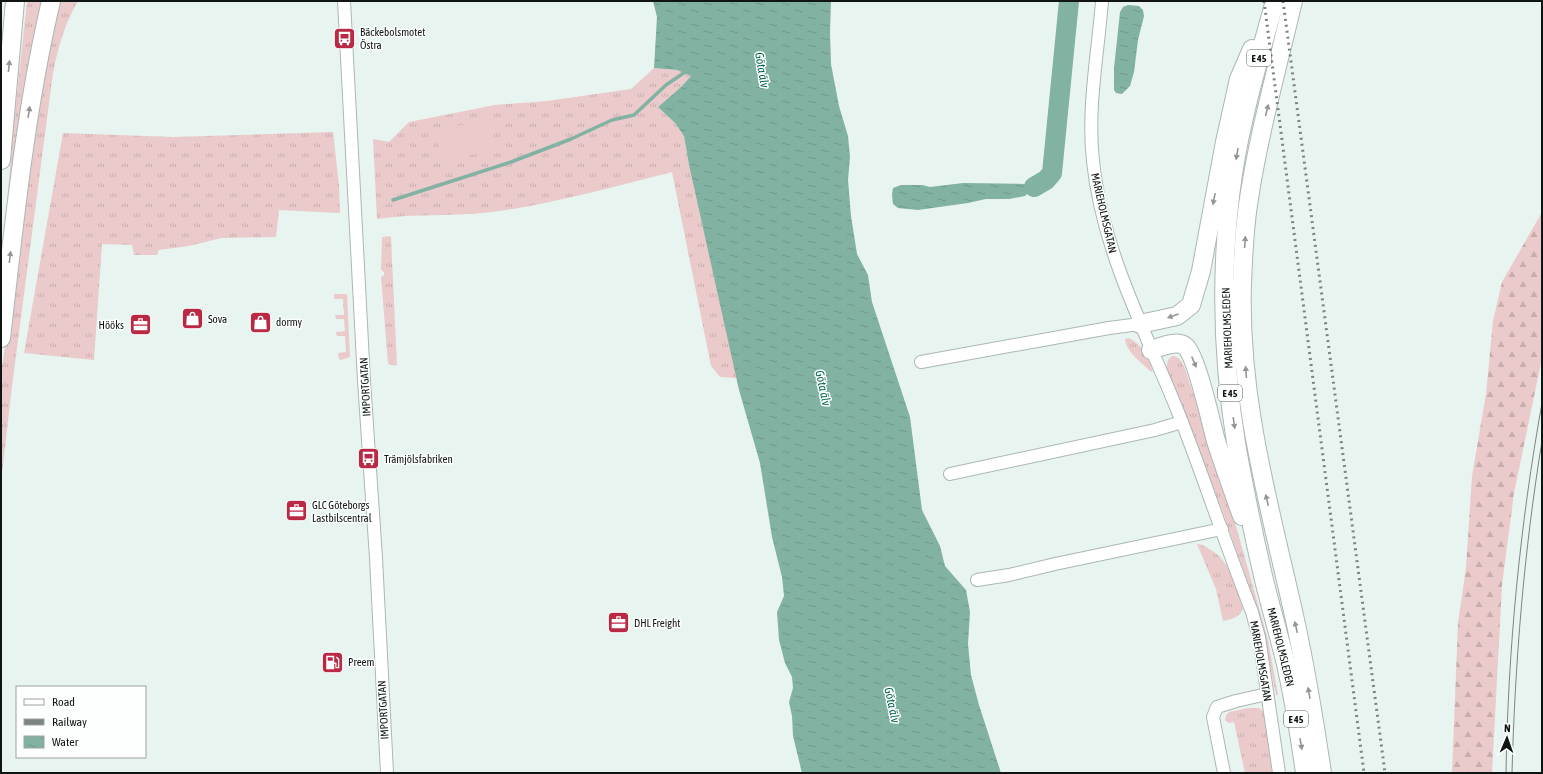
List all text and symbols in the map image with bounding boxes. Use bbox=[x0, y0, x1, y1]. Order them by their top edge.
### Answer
bus stop icon: Bäckebolsmotet Östra bbox=[332, 25, 358, 51]
place label: Bäckebolsmotet Östra bbox=[360, 26, 426, 51]
road number: E 45 bbox=[1247, 50, 1271, 66]
water label: Göta älv bbox=[752, 51, 772, 89]
one-way arrow bbox=[6, 60, 12, 72]
one-way arrow bbox=[1264, 104, 1270, 116]
one-way arrow bbox=[26, 106, 32, 118]
one-way arrow bbox=[1234, 148, 1240, 160]
street label: MARIEHOLMSGATAN bbox=[1089, 172, 1119, 254]
one-way arrow bbox=[1211, 193, 1217, 205]
one-way arrow bbox=[1241, 236, 1248, 248]
one-way arrow bbox=[7, 251, 13, 263]
street label: MARIEHOLMSLEDEN bbox=[1220, 287, 1234, 369]
shop icon: Sova bbox=[179, 306, 205, 332]
shop icon: dormy bbox=[247, 309, 273, 335]
office icon: Hööks bbox=[127, 312, 153, 338]
place label: Sova bbox=[208, 313, 227, 325]
one-way arrow bbox=[1167, 314, 1179, 320]
place label: dormy bbox=[276, 316, 303, 328]
place label: Hööks bbox=[99, 319, 124, 331]
one-way arrow bbox=[1191, 356, 1197, 368]
street label: IMPORTGATAN bbox=[357, 357, 373, 417]
one-way arrow bbox=[1242, 366, 1249, 378]
water label: Göta älv bbox=[812, 369, 834, 407]
road number: E 45 bbox=[1218, 385, 1242, 401]
one-way arrow bbox=[1231, 417, 1237, 429]
bus stop icon: Trämjölsfabriken bbox=[356, 446, 382, 472]
place label: Trämjölsfabriken bbox=[384, 453, 453, 465]
one-way arrow bbox=[1263, 494, 1269, 506]
office icon: GLC Göteborgs Lastbilscentral bbox=[284, 498, 310, 524]
place label: GLC Göteborgs Lastbilscentral bbox=[312, 499, 372, 524]
street label: MARIEHOLMSLEDEN bbox=[1265, 606, 1297, 688]
office icon: DHL Freight bbox=[605, 610, 631, 636]
place label: DHL Freight bbox=[634, 617, 681, 629]
street label: MARIEHOLMSGATAN bbox=[1248, 620, 1274, 702]
one-way arrow bbox=[1292, 621, 1298, 633]
fuel station icon: Preem bbox=[319, 649, 345, 675]
place label: Preem bbox=[348, 656, 375, 668]
street label: IMPORTGATAN bbox=[375, 680, 391, 740]
legend bbox=[16, 686, 146, 758]
water label: Göta älv bbox=[881, 686, 903, 724]
one-way arrow bbox=[1306, 687, 1312, 699]
text: Road bbox=[52, 695, 75, 709]
road number: E 45 bbox=[1284, 711, 1308, 727]
text: Railway bbox=[52, 715, 87, 729]
north arrow bbox=[1487, 718, 1527, 758]
text: N bbox=[1504, 722, 1511, 734]
text: Water bbox=[52, 735, 79, 749]
one-way arrow bbox=[1298, 738, 1304, 751]

